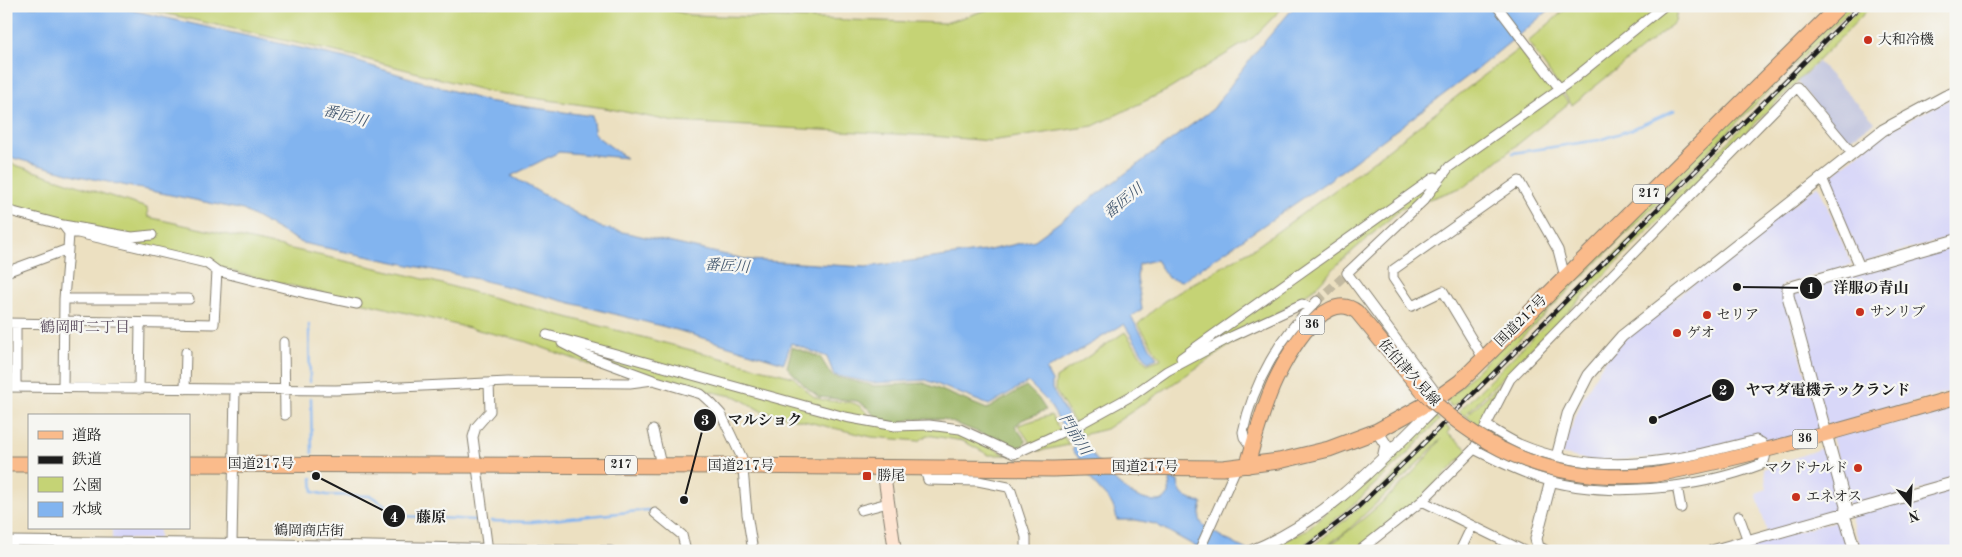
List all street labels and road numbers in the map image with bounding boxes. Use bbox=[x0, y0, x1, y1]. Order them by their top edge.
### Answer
road number: 217 bbox=[1633, 184, 1665, 203]
street label: 国道217号 bbox=[1492, 292, 1549, 349]
road number: 36 bbox=[1300, 316, 1324, 334]
street label: 佐伯津久見線 bbox=[1376, 336, 1443, 409]
road number: 36 bbox=[1792, 429, 1818, 448]
street label: 国道217号 bbox=[228, 456, 294, 471]
road number: 217 bbox=[605, 456, 637, 474]
street label: 国道217号 bbox=[708, 458, 774, 473]
street label: 国道217号 bbox=[1112, 459, 1178, 474]
street label: 鶴岡商店街 bbox=[274, 522, 344, 539]

